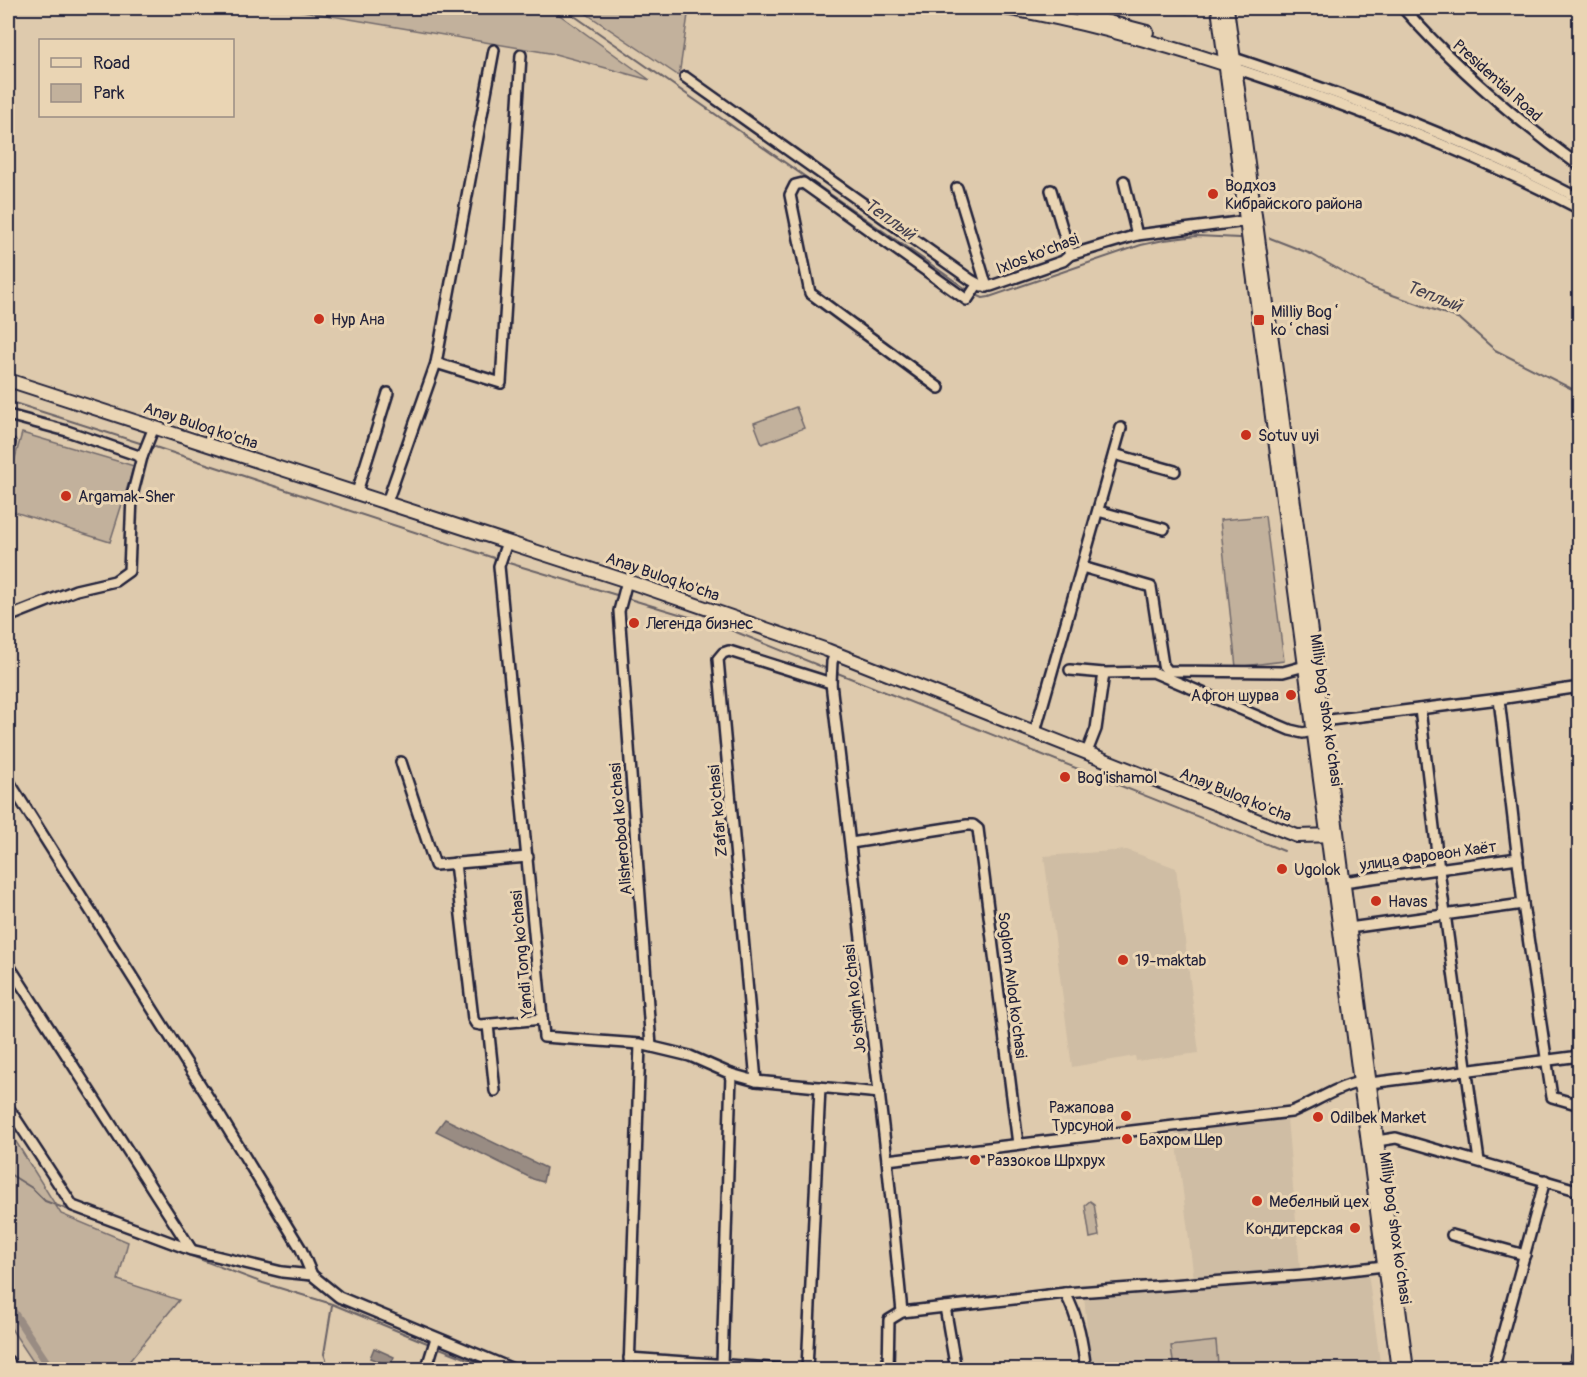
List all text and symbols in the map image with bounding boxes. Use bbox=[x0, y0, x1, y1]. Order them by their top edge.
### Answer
street label: Presidential Road bbox=[1448, 35, 1546, 126]
legend bbox=[39, 39, 234, 117]
text: Road bbox=[93, 52, 130, 75]
text: Park bbox=[93, 82, 125, 105]
place label: Водхоз Кибрайского района bbox=[1225, 176, 1362, 214]
marker: Водхоз Кибрайского района bbox=[1206, 187, 1220, 201]
water label: Теплый bbox=[859, 193, 921, 246]
street label: Ixlos ko'chasi bbox=[993, 229, 1082, 279]
water label: Теплый bbox=[1403, 275, 1466, 318]
place label: Milliy Bogʻ koʻchasi bbox=[1271, 302, 1341, 340]
place label: Нур Ана bbox=[331, 310, 385, 330]
marker: Нур Ана bbox=[312, 312, 326, 326]
marker: Milliy Bogʻ koʻchasi bbox=[1252, 313, 1266, 327]
street label: Anay Buloq ko'cha bbox=[141, 398, 260, 454]
place label: Sotuv uyi bbox=[1258, 426, 1319, 446]
marker: Sotuv uyi bbox=[1239, 428, 1253, 442]
place label: Argamak-Sher bbox=[78, 487, 175, 507]
marker: Argamak-Sher bbox=[59, 489, 73, 503]
street label: Anay Buloq ko'cha bbox=[603, 548, 722, 606]
place label: Легенда бизнес bbox=[645, 614, 753, 634]
marker: Легенда бизнес bbox=[627, 616, 641, 630]
street label: Milliy bog‘ shox ko‘chasi bbox=[1305, 633, 1347, 788]
place label: Афгон шурва bbox=[1191, 686, 1279, 706]
marker: Афгон шурва bbox=[1284, 688, 1298, 702]
street label: Alisherobod ko'chasi bbox=[605, 762, 637, 896]
street label: Anay Buloq ko'cha bbox=[1177, 763, 1295, 827]
street label: Zafar ko'chasi bbox=[704, 764, 732, 858]
place label: Bog'ishamol bbox=[1077, 768, 1157, 788]
marker: Bog'ishamol bbox=[1058, 770, 1072, 784]
street label: улица Фаровон Хаёт bbox=[1357, 836, 1498, 876]
place label: Ugolok bbox=[1294, 860, 1341, 880]
marker: Ugolok bbox=[1275, 862, 1289, 876]
street label: Yandi Tong ko'chasi bbox=[506, 889, 538, 1019]
place label: Havas bbox=[1388, 892, 1427, 912]
marker: Havas bbox=[1369, 894, 1383, 908]
street label: Soglom Avlod ko'chasi bbox=[993, 911, 1031, 1060]
street label: Joʼshqin koʼchasi bbox=[839, 943, 871, 1054]
place label: 19-maktab bbox=[1135, 951, 1207, 971]
marker: 19-maktab bbox=[1116, 953, 1130, 967]
place label: Ражапова Турсуной bbox=[1049, 1098, 1114, 1136]
place label: Odilbek Market bbox=[1330, 1108, 1427, 1128]
marker: Ражапова Турсуной bbox=[1119, 1109, 1133, 1123]
marker: Odilbek Market bbox=[1311, 1110, 1325, 1124]
place label: Бахром Шер bbox=[1139, 1130, 1223, 1150]
marker: Бахром Шер bbox=[1120, 1132, 1134, 1146]
place label: Раззоков Шрхрух bbox=[987, 1151, 1106, 1171]
street label: Milliy bog‘ shox ko‘chasi bbox=[1374, 1151, 1416, 1306]
marker: Раззоков Шрхрух bbox=[968, 1153, 982, 1167]
place label: Мебелный цех bbox=[1269, 1192, 1369, 1212]
marker: Мебелный цех bbox=[1250, 1194, 1264, 1208]
place label: Кондитерская bbox=[1246, 1219, 1343, 1239]
marker: Кондитерская bbox=[1348, 1221, 1362, 1235]

